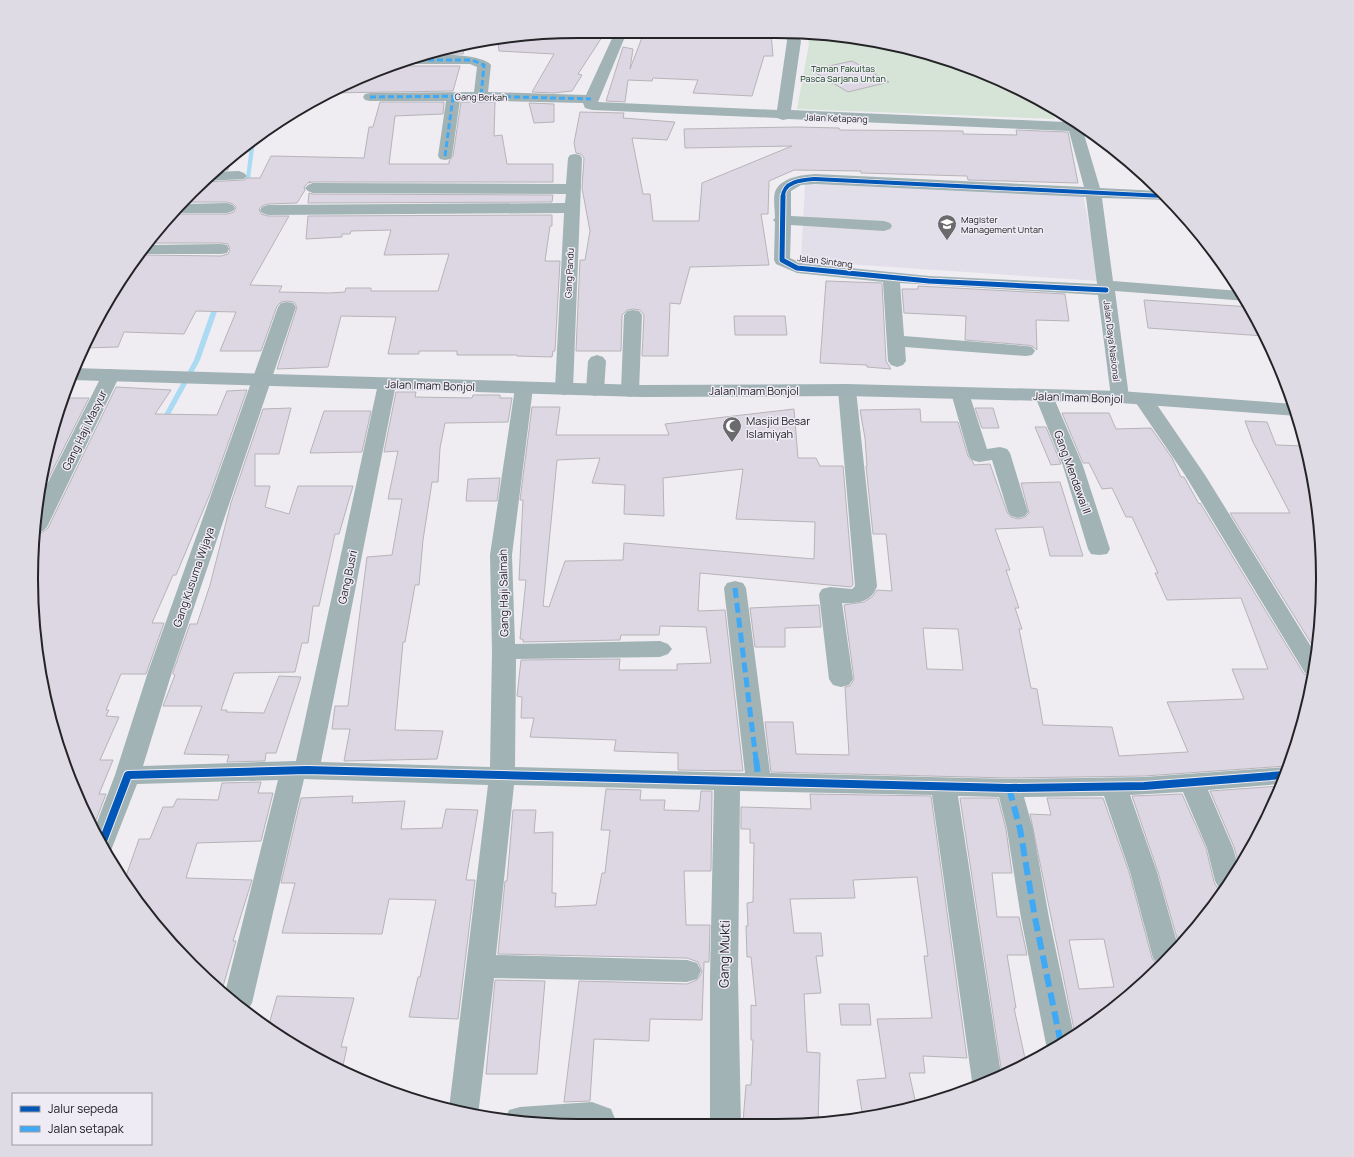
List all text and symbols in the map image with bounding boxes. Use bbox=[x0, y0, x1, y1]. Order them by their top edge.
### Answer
park label: Taman Fakultas Pasca Sarjana Untan bbox=[800, 62, 886, 85]
street label: Gang Berkah bbox=[455, 90, 507, 104]
street label: Jalan Ketapang bbox=[804, 110, 868, 126]
school or university icon: Magister Management Untan bbox=[936, 213, 958, 241]
place label: Magister Management Untan bbox=[961, 213, 1043, 236]
street label: Gang Pandu bbox=[561, 248, 577, 298]
street label: Jalan Sintang bbox=[797, 251, 853, 271]
street label: Jalan Daya Nasional bbox=[1101, 300, 1123, 382]
street label: Jalan Imam Bonjol bbox=[385, 376, 475, 394]
street label: Jalan Imam Bonjol bbox=[709, 383, 799, 398]
street label: Gang Haji Masyur bbox=[58, 387, 110, 473]
street label: Jalan Imam Bonjol bbox=[1033, 388, 1123, 406]
place label: Masjid Besar Islamiyah bbox=[746, 413, 810, 441]
mosque icon: Masjid Besar Islamiyah bbox=[721, 415, 743, 443]
street label: Gang Mendawai II bbox=[1051, 428, 1095, 516]
street label: Gang Kusuma Wijaya bbox=[169, 525, 217, 629]
street label: Gang Busri bbox=[334, 549, 360, 605]
street label: Gang Haji Salmah bbox=[495, 549, 511, 637]
street label: Gang Mukti bbox=[714, 920, 734, 988]
legend bbox=[12, 1093, 152, 1145]
text: Jalur sepeda bbox=[48, 1100, 118, 1117]
text: Jalan setapak bbox=[48, 1120, 125, 1137]

